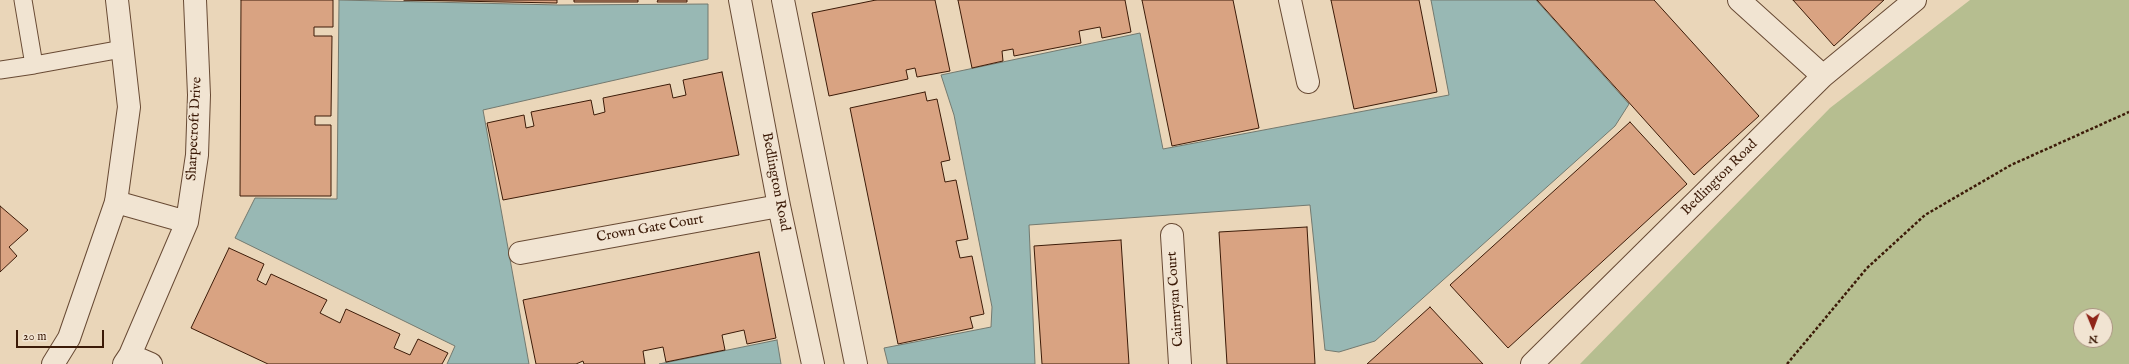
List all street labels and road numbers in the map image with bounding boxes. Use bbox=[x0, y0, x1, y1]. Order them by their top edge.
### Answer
street label: Sharpecroft Drive bbox=[184, 77, 206, 181]
street label: Bedlington Road bbox=[757, 131, 793, 233]
street label: Bedlington Road bbox=[1679, 137, 1761, 219]
street label: Crown Gate Court bbox=[595, 211, 705, 247]
street label: Cairnryan Court bbox=[1164, 251, 1188, 347]

